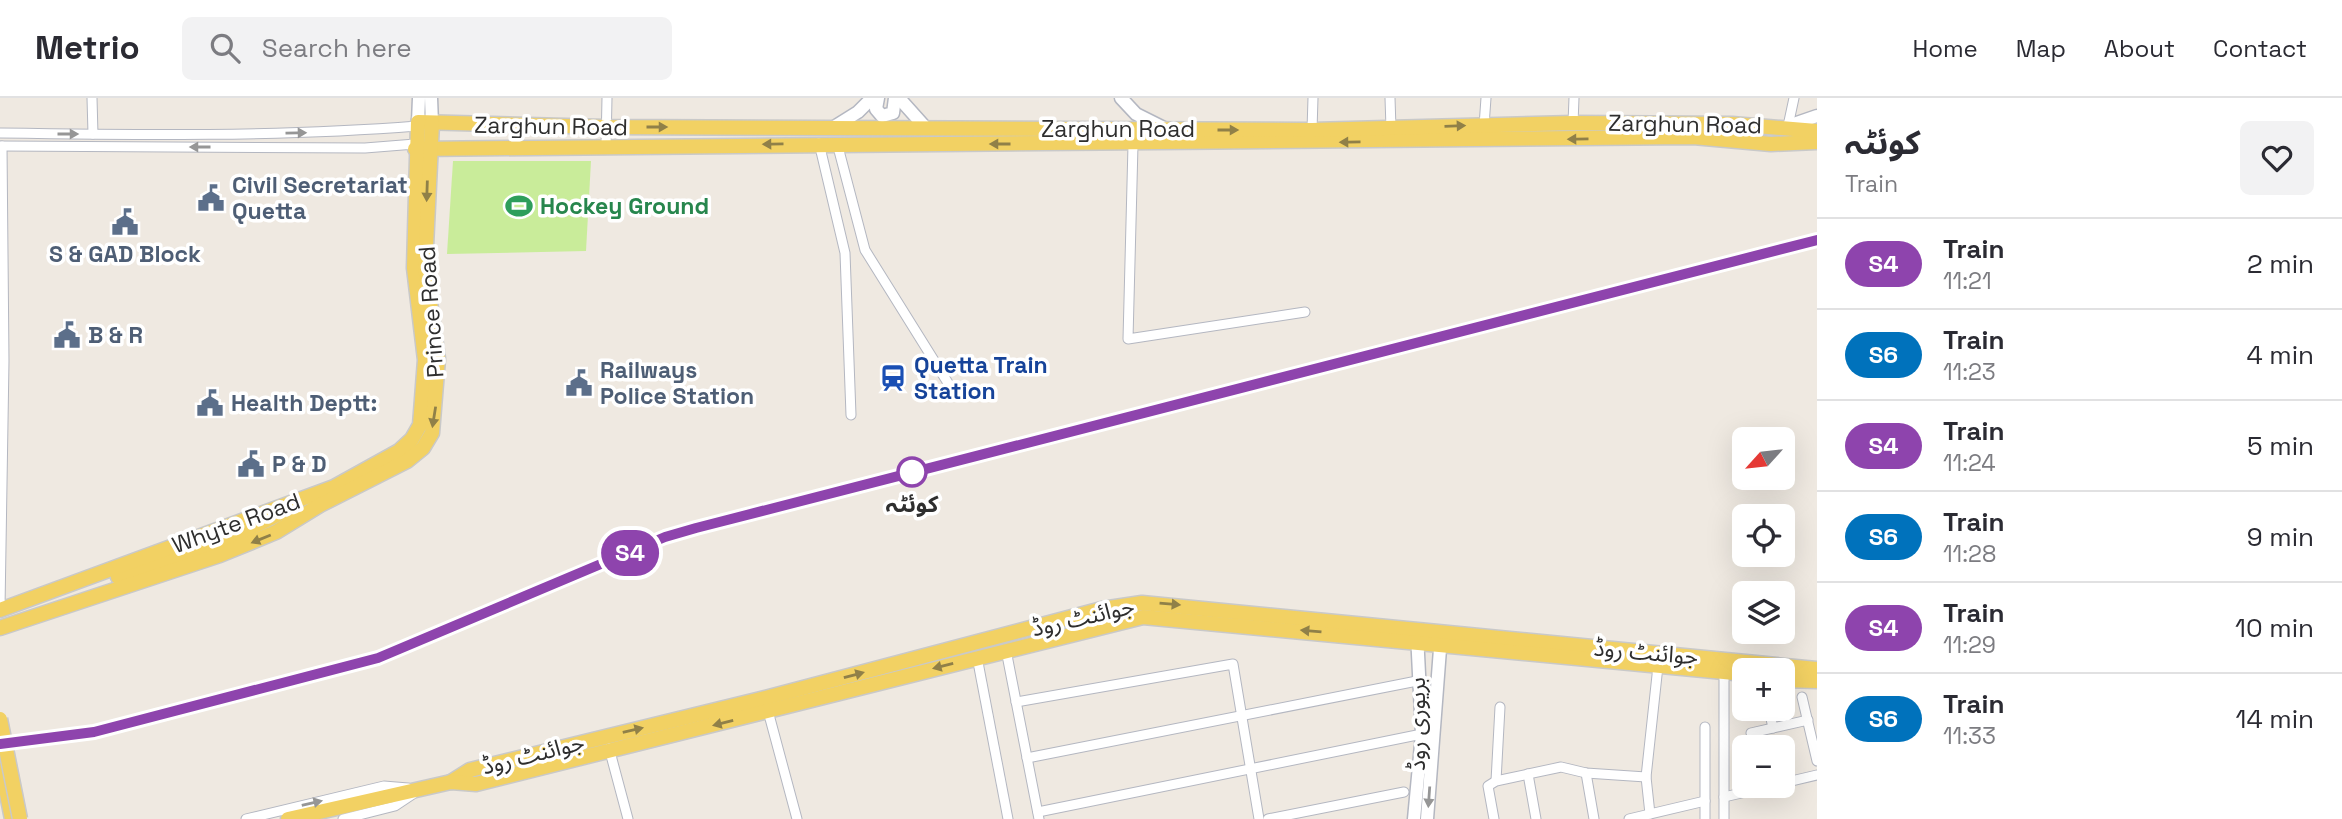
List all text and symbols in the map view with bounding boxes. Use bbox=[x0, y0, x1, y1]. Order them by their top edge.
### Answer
search box bbox=[182, 17, 672, 80]
text: Metrio bbox=[35, 27, 140, 69]
icon: search bbox=[206, 29, 244, 67]
text: Search here bbox=[262, 31, 412, 65]
text: Home bbox=[1912, 33, 1978, 64]
text: Map bbox=[2016, 33, 2066, 64]
text: About bbox=[2104, 33, 2175, 64]
text: Contact bbox=[2213, 33, 2307, 64]
street label: Zarghun Road bbox=[1608, 108, 1762, 140]
street label: Zarghun Road bbox=[474, 110, 628, 142]
street label: Zarghun Road bbox=[1041, 114, 1195, 144]
one-way arrow bbox=[647, 121, 669, 133]
one-way arrow bbox=[1444, 121, 1466, 132]
button: heart bbox=[2240, 121, 2314, 195]
text: کوئٹہ bbox=[1845, 122, 1921, 164]
one-way arrow bbox=[1217, 124, 1239, 136]
one-way arrow bbox=[285, 127, 307, 138]
one-way arrow bbox=[57, 128, 79, 139]
one-way arrow bbox=[1566, 134, 1588, 145]
one-way arrow bbox=[1339, 136, 1361, 148]
one-way arrow bbox=[761, 138, 783, 150]
one-way arrow bbox=[989, 138, 1011, 150]
one-way arrow bbox=[189, 141, 211, 153]
text: Train bbox=[1845, 169, 1898, 199]
place label: Civil Secretariat Quetta bbox=[232, 170, 408, 226]
one-way arrow bbox=[421, 180, 433, 202]
public building icon: Civil Secretariat Quetta bbox=[196, 183, 226, 213]
sports icon: Hockey Ground bbox=[504, 191, 534, 221]
place label: Hockey Ground bbox=[540, 191, 709, 221]
public building icon: S & GAD Block bbox=[110, 207, 140, 237]
text: Train bbox=[1943, 232, 2004, 266]
place label: S & GAD Block bbox=[49, 239, 201, 269]
street label: Prince Road bbox=[411, 245, 451, 379]
text: 2 min bbox=[2247, 247, 2314, 281]
text: S4 bbox=[1869, 248, 1898, 279]
text: 11:21 bbox=[1943, 266, 1992, 296]
public building icon: B & R bbox=[52, 320, 82, 350]
place label: B & R bbox=[88, 320, 143, 350]
text: Train bbox=[1943, 323, 2004, 357]
text: 4 min bbox=[2246, 338, 2314, 372]
text: S6 bbox=[1869, 339, 1898, 370]
place label: Quetta Train Station bbox=[914, 350, 1048, 406]
place label: Railways Police Station bbox=[600, 355, 754, 411]
text: 11:23 bbox=[1943, 357, 1996, 387]
station icon: Quetta Train Station bbox=[878, 363, 908, 393]
public building icon: Railways Police Station bbox=[564, 368, 594, 398]
public building icon: Health Deptt: bbox=[195, 388, 225, 418]
place label: Health Deptt: bbox=[231, 388, 377, 418]
one-way arrow bbox=[429, 406, 440, 428]
text: Train bbox=[1943, 414, 2004, 448]
north arrow bbox=[1732, 427, 1796, 490]
map controls bbox=[1732, 427, 1795, 798]
text: 5 min bbox=[2247, 429, 2314, 463]
text: S4 bbox=[1869, 430, 1898, 461]
text: 11:24 bbox=[1943, 448, 1996, 478]
public building icon: P & D bbox=[236, 449, 266, 479]
place label: P & D bbox=[272, 449, 327, 479]
marker: کوئٹہ bbox=[897, 457, 927, 487]
street label: Whyte Road bbox=[168, 486, 304, 560]
place label: کوئٹہ bbox=[886, 489, 939, 519]
button: locate bbox=[1732, 504, 1795, 567]
text: Train bbox=[1943, 505, 2004, 539]
text: 9 min bbox=[2247, 520, 2314, 554]
text: S6 bbox=[1869, 521, 1898, 552]
line badge: S4 bbox=[598, 530, 662, 576]
one-way arrow bbox=[250, 533, 271, 544]
text: S4 bbox=[615, 537, 645, 568]
text: 11:28 bbox=[1943, 539, 1996, 569]
button: layers bbox=[1732, 581, 1795, 644]
street label: جوائنٹ روڈ bbox=[1029, 591, 1137, 643]
text: Train bbox=[1943, 596, 2004, 630]
one-way arrow bbox=[1159, 599, 1181, 610]
text: 10 min bbox=[2235, 611, 2314, 645]
text: S4 bbox=[1869, 612, 1898, 643]
one-way arrow bbox=[1300, 625, 1322, 636]
text: 11:29 bbox=[1943, 630, 1996, 660]
street label: جوائنٹ روڈ bbox=[1593, 632, 1699, 672]
button: + bbox=[1732, 658, 1795, 721]
one-way arrow bbox=[932, 661, 954, 672]
one-way arrow bbox=[843, 669, 865, 680]
street label: بریوری روڈ bbox=[1402, 677, 1432, 771]
text: Train bbox=[1943, 687, 2004, 721]
text: 14 min bbox=[2236, 702, 2314, 736]
text: S6 bbox=[1869, 703, 1898, 734]
one-way arrow bbox=[712, 718, 733, 728]
text: 11:33 bbox=[1943, 721, 1996, 751]
one-way arrow bbox=[622, 724, 644, 735]
street label: جوائنٹ روڈ bbox=[479, 727, 587, 781]
button: − bbox=[1732, 735, 1795, 798]
one-way arrow bbox=[1423, 787, 1434, 809]
one-way arrow bbox=[301, 797, 323, 808]

